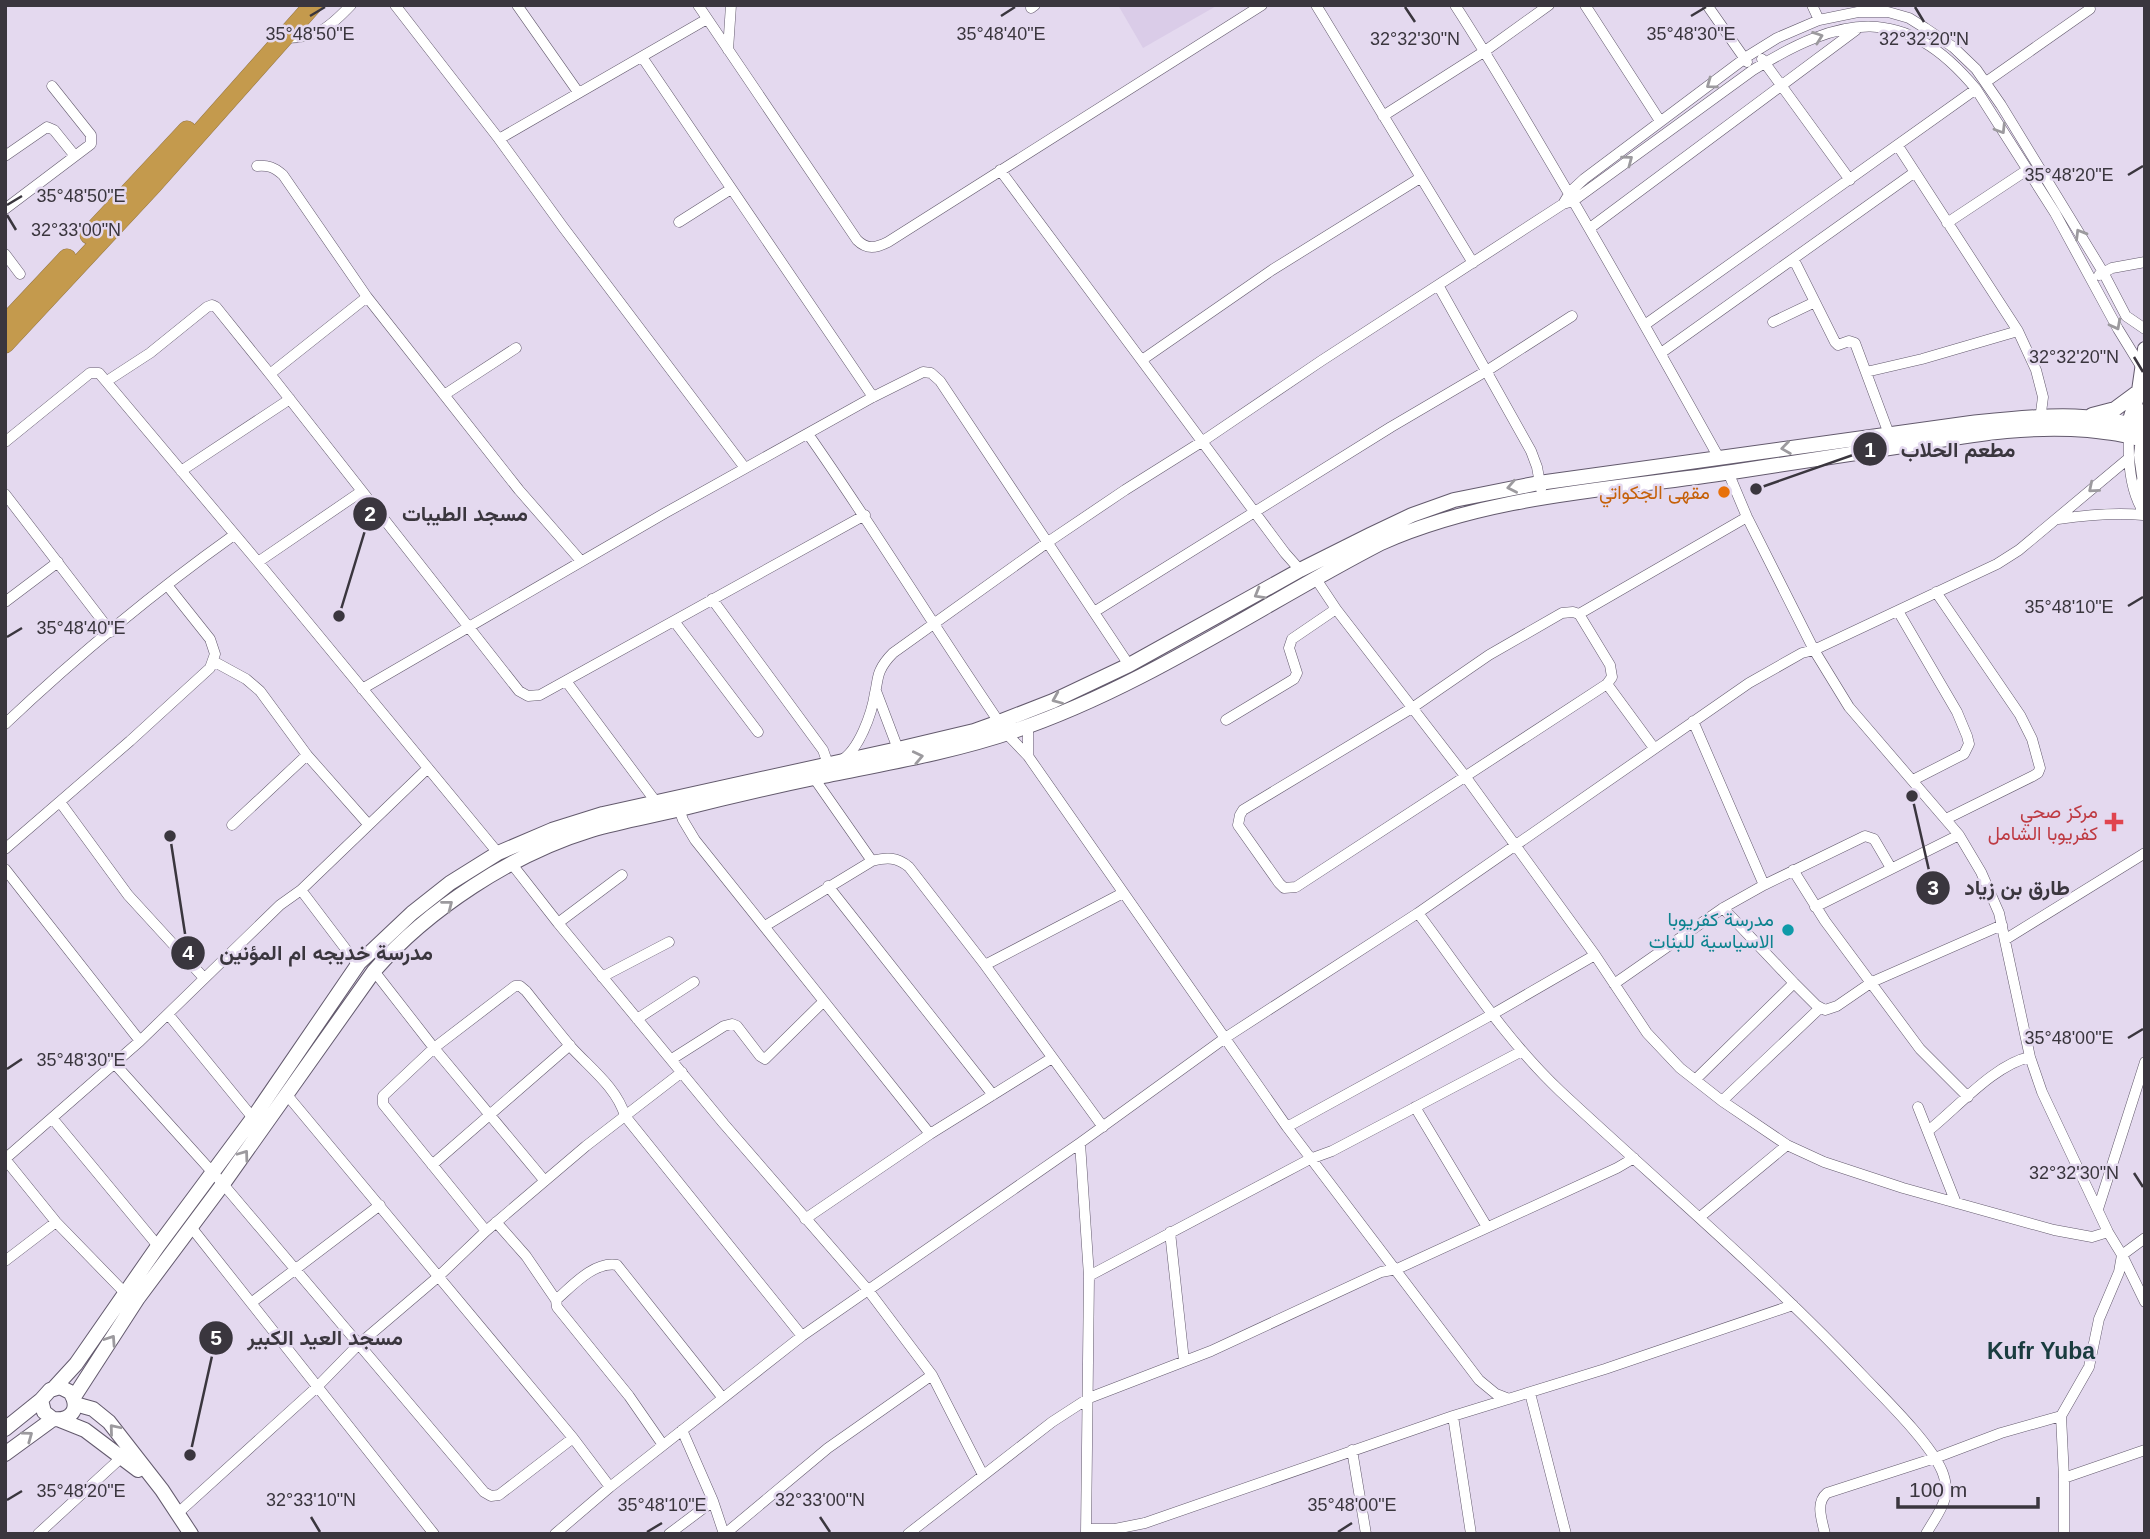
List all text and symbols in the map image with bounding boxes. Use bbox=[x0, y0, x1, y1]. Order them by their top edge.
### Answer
text: 35°48'50"E bbox=[265, 24, 355, 44]
text: 35°48'40"E bbox=[956, 24, 1046, 44]
text: 35°48'30"E bbox=[1646, 24, 1736, 44]
text: 32°32'30"N bbox=[1370, 29, 1460, 49]
text: 32°32'20"N bbox=[1879, 29, 1969, 49]
one-way arrow bbox=[1812, 31, 1824, 45]
one-way arrow bbox=[1706, 75, 1719, 88]
one-way arrow bbox=[1992, 121, 2005, 134]
one-way arrow bbox=[1620, 156, 1633, 168]
text: 35°48'20"E bbox=[2024, 165, 2114, 185]
text: 35°48'50"E bbox=[36, 186, 126, 206]
text: 32°33'00"N bbox=[31, 220, 121, 240]
one-way arrow bbox=[2075, 228, 2088, 241]
one-way arrow bbox=[2108, 318, 2121, 330]
text: 32°32'20"N bbox=[2029, 347, 2119, 367]
callout: مطعم الحلاب bbox=[1852, 428, 2030, 470]
text: 1 bbox=[1864, 438, 1876, 461]
text: مطعم الحلاب bbox=[1901, 438, 2015, 464]
one-way arrow bbox=[1780, 441, 1792, 456]
one-way arrow bbox=[1506, 479, 1518, 494]
one-way arrow bbox=[2089, 480, 2102, 492]
place label: مقهى الجكواتي bbox=[1599, 482, 1710, 508]
marker: مقهى الجكواتي bbox=[1716, 484, 1732, 500]
callout: مسجد الطيبات bbox=[353, 493, 542, 535]
text: 2 bbox=[364, 502, 376, 525]
text: مسجد الطيبات bbox=[402, 502, 528, 526]
one-way arrow bbox=[1253, 586, 1266, 599]
text: 35°48'10"E bbox=[2024, 597, 2114, 617]
text: 35°48'40"E bbox=[36, 618, 126, 638]
one-way arrow bbox=[1052, 691, 1064, 705]
one-way arrow bbox=[912, 751, 924, 766]
place label: مركز صحي كفريوبا الشامل bbox=[1988, 801, 2098, 845]
marker: مركز صحي كفريوبا الشامل bbox=[2104, 812, 2124, 832]
callout: طارق بن زياد bbox=[1916, 867, 2084, 909]
text: 3 bbox=[1927, 876, 1939, 899]
text: طارق بن زياد bbox=[1964, 876, 2070, 901]
one-way arrow bbox=[440, 900, 453, 913]
place label: مدرسة كفريوبا الاسياسية للبنات bbox=[1649, 909, 1774, 953]
marker: مدرسة كفريوبا الاسياسية للبنات bbox=[1780, 922, 1796, 938]
callout: مدرسة خديجه ام المؤنين bbox=[170, 932, 447, 974]
text: 4 bbox=[182, 941, 194, 964]
text: مدرسة خديجه ام المؤنين bbox=[219, 941, 433, 967]
text: 35°48'00"E bbox=[2024, 1028, 2114, 1048]
text: 35°48'30"E bbox=[36, 1050, 126, 1070]
one-way arrow bbox=[236, 1150, 248, 1163]
text: 32°32'30"N bbox=[2029, 1163, 2119, 1183]
callout: مسجد العيد الكبير bbox=[198, 1317, 417, 1359]
text: 5 bbox=[210, 1326, 222, 1349]
text: مسجد العيد الكبير bbox=[246, 1326, 403, 1351]
one-way arrow bbox=[102, 1334, 115, 1347]
district label: Kufr Yuba bbox=[1987, 1338, 2095, 1364]
one-way arrow bbox=[110, 1424, 122, 1437]
one-way arrow bbox=[21, 1432, 33, 1444]
scale bar bbox=[1898, 1466, 2038, 1510]
text: 100 m bbox=[1909, 1478, 1967, 1501]
text: 35°48'20"E bbox=[36, 1481, 126, 1501]
text: 32°33'10"N bbox=[266, 1490, 356, 1510]
text: 32°33'00"N bbox=[775, 1490, 865, 1510]
text: 35°48'10"E bbox=[617, 1495, 707, 1515]
text: 35°48'00"E bbox=[1307, 1495, 1397, 1515]

